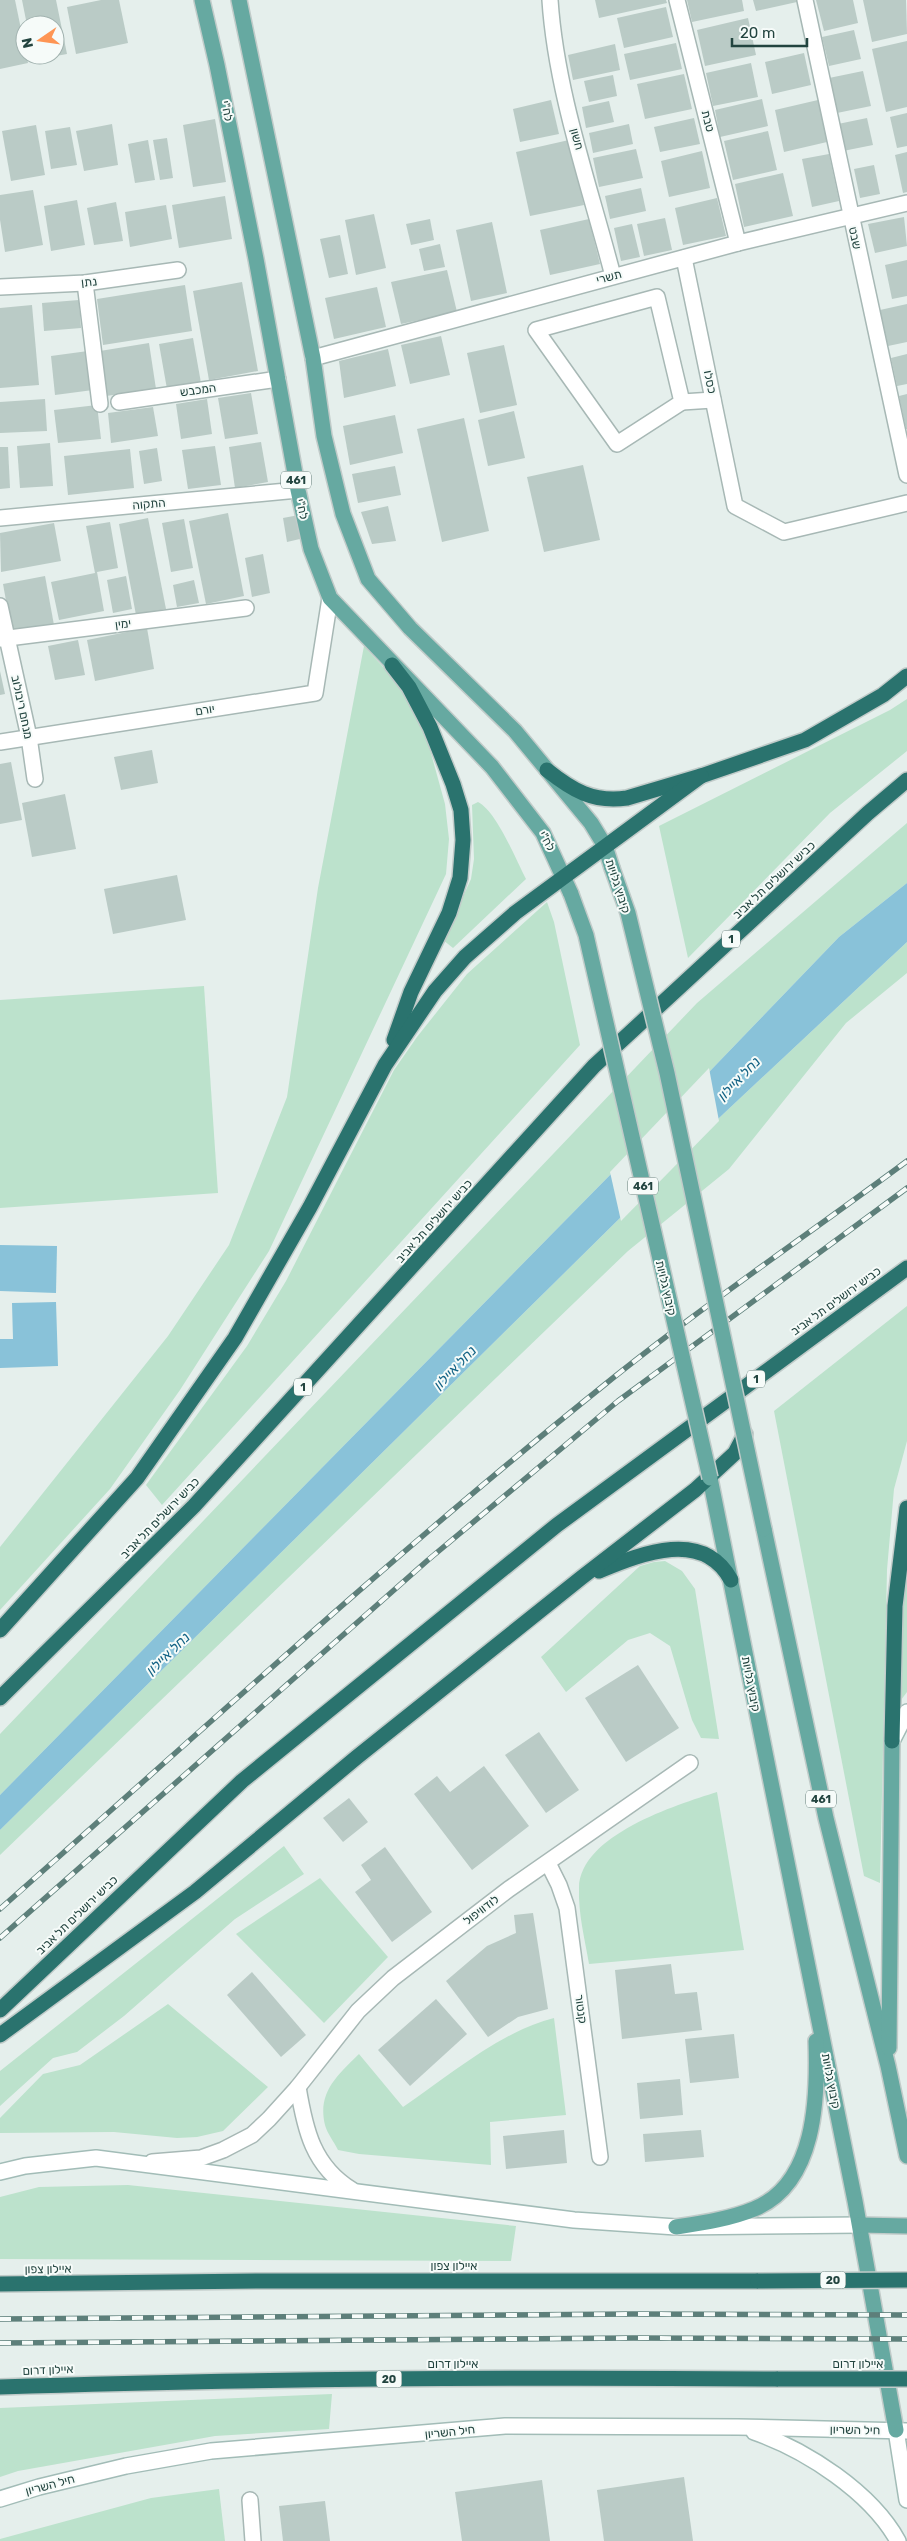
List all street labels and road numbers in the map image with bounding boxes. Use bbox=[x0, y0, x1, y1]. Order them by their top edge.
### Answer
street label: לח"י bbox=[218, 99, 236, 123]
street label: טבת bbox=[699, 109, 717, 133]
street label: חשון bbox=[567, 127, 587, 151]
street label: שבט bbox=[846, 226, 864, 250]
street label: תשרי bbox=[595, 267, 623, 287]
street label: נתן bbox=[80, 274, 98, 290]
street label: כסלו bbox=[701, 369, 719, 395]
street label: המכבש bbox=[179, 381, 217, 399]
road number: 461 bbox=[281, 472, 311, 488]
street label: התקוה bbox=[132, 496, 166, 512]
street label: לח"י bbox=[293, 497, 311, 521]
street label: ימין bbox=[114, 616, 132, 632]
street label: מנחם ריבולוב bbox=[8, 674, 36, 740]
street label: יורם bbox=[194, 702, 216, 718]
street label: לח"י bbox=[536, 828, 558, 854]
street label: כביש ירושלים תל אביב bbox=[730, 838, 818, 922]
street label: קיבוץ גלויות bbox=[603, 857, 633, 915]
road number: 1 bbox=[722, 931, 740, 948]
street label: כביש ירושלים תל אביב bbox=[393, 1176, 475, 1266]
road number: 461 bbox=[628, 1178, 658, 1194]
street label: קיבוץ גלויות bbox=[653, 1259, 679, 1317]
street label: כביש ירושלים תל אביב bbox=[788, 1264, 884, 1338]
road number: 1 bbox=[747, 1370, 765, 1388]
road number: 1 bbox=[294, 1378, 312, 1395]
street label: כביש ירושלים תל אביב bbox=[118, 1474, 203, 1562]
street label: קיבוץ גלויות bbox=[739, 1655, 763, 1713]
road number: 461 bbox=[806, 1790, 836, 1808]
street label: כביש ירושלים תל אביב bbox=[33, 1872, 121, 1957]
street label: לודוויפול bbox=[461, 1892, 501, 1928]
street label: קנטור bbox=[572, 1994, 590, 2024]
street label: קיבוץ גלויות bbox=[819, 2052, 843, 2110]
street label: איילון צפון bbox=[431, 2259, 477, 2273]
street label: איילון צפון bbox=[24, 2262, 72, 2276]
road number: 20 bbox=[820, 2272, 846, 2288]
street label: איילון דרום bbox=[428, 2357, 478, 2371]
street label: איילון דרום bbox=[833, 2357, 883, 2371]
street label: איילון דרום bbox=[22, 2362, 74, 2378]
road number: 20 bbox=[376, 2370, 402, 2388]
street label: חיל השריון bbox=[424, 2422, 476, 2442]
street label: חיל השריון bbox=[830, 2423, 880, 2437]
street label: חיל השריון bbox=[24, 2472, 76, 2498]

